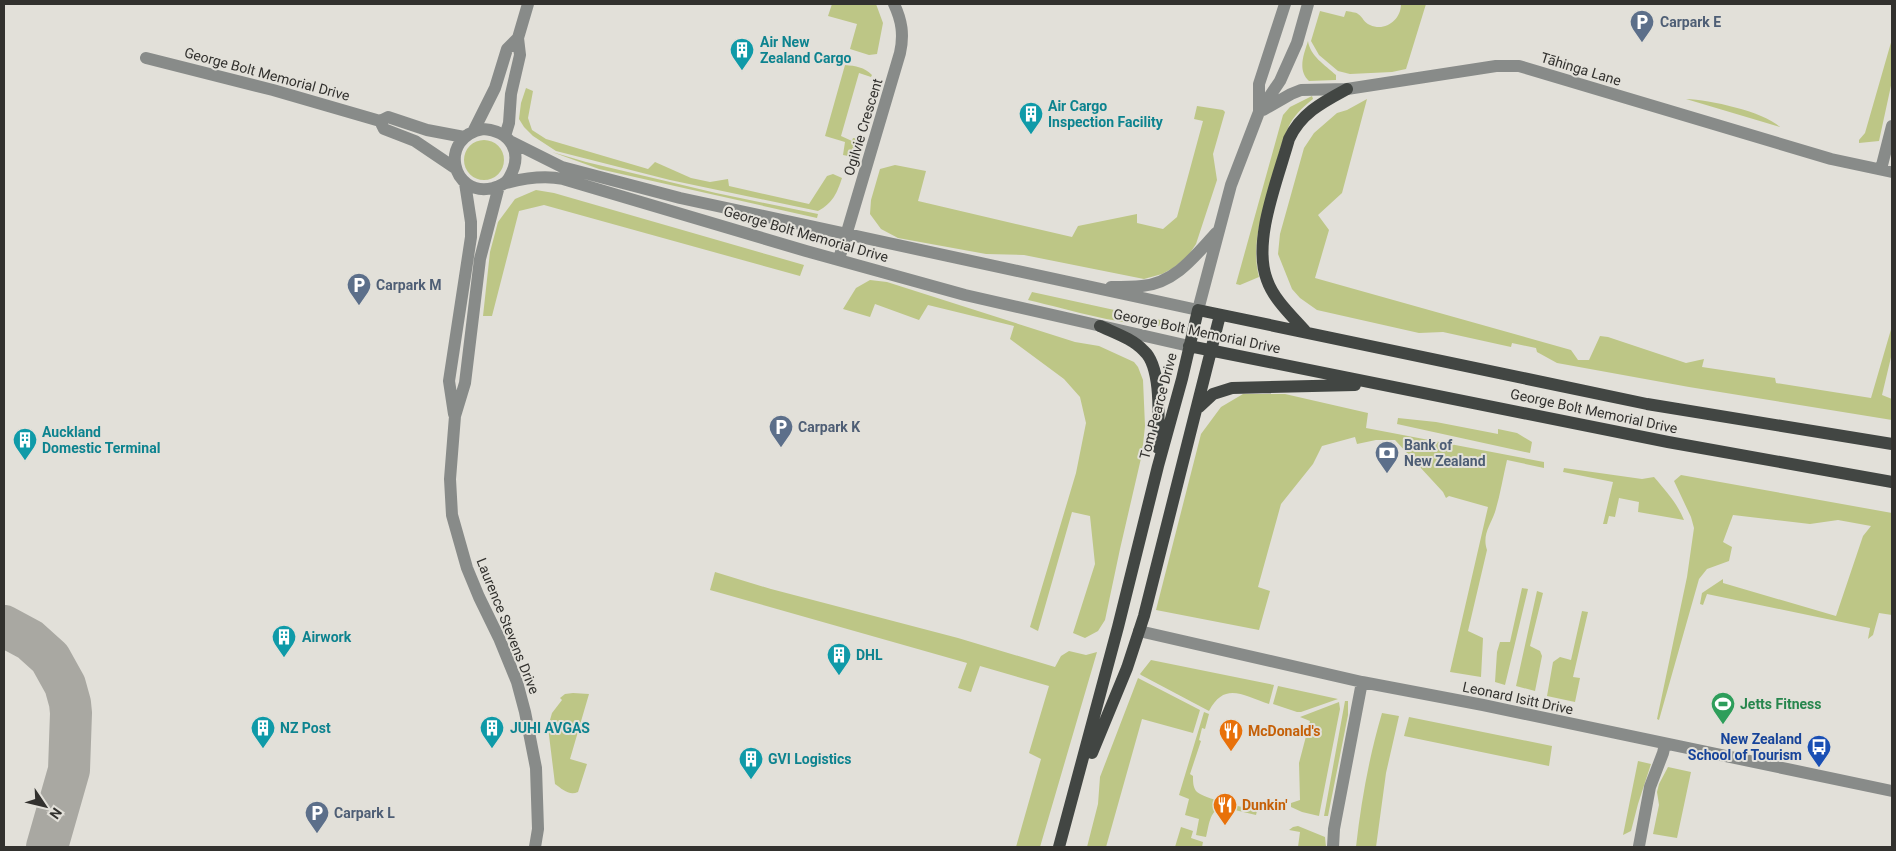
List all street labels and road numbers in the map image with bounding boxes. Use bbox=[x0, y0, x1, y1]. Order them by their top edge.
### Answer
street label: George Bolt Memorial Drive bbox=[183, 44, 351, 104]
street label: Tāhinga Lane bbox=[1539, 49, 1623, 89]
street label: Ogilvie Crescent bbox=[841, 76, 886, 178]
street label: George Bolt Memorial Drive bbox=[722, 203, 890, 265]
street label: George Bolt Memorial Drive bbox=[1112, 305, 1282, 357]
street label: Tom Pearce Drive bbox=[1136, 351, 1180, 461]
street label: George Bolt Memorial Drive bbox=[1509, 385, 1679, 437]
street label: Laurence Stevens Drive bbox=[473, 556, 543, 696]
street label: Leonard Isitt Drive bbox=[1461, 678, 1575, 718]

